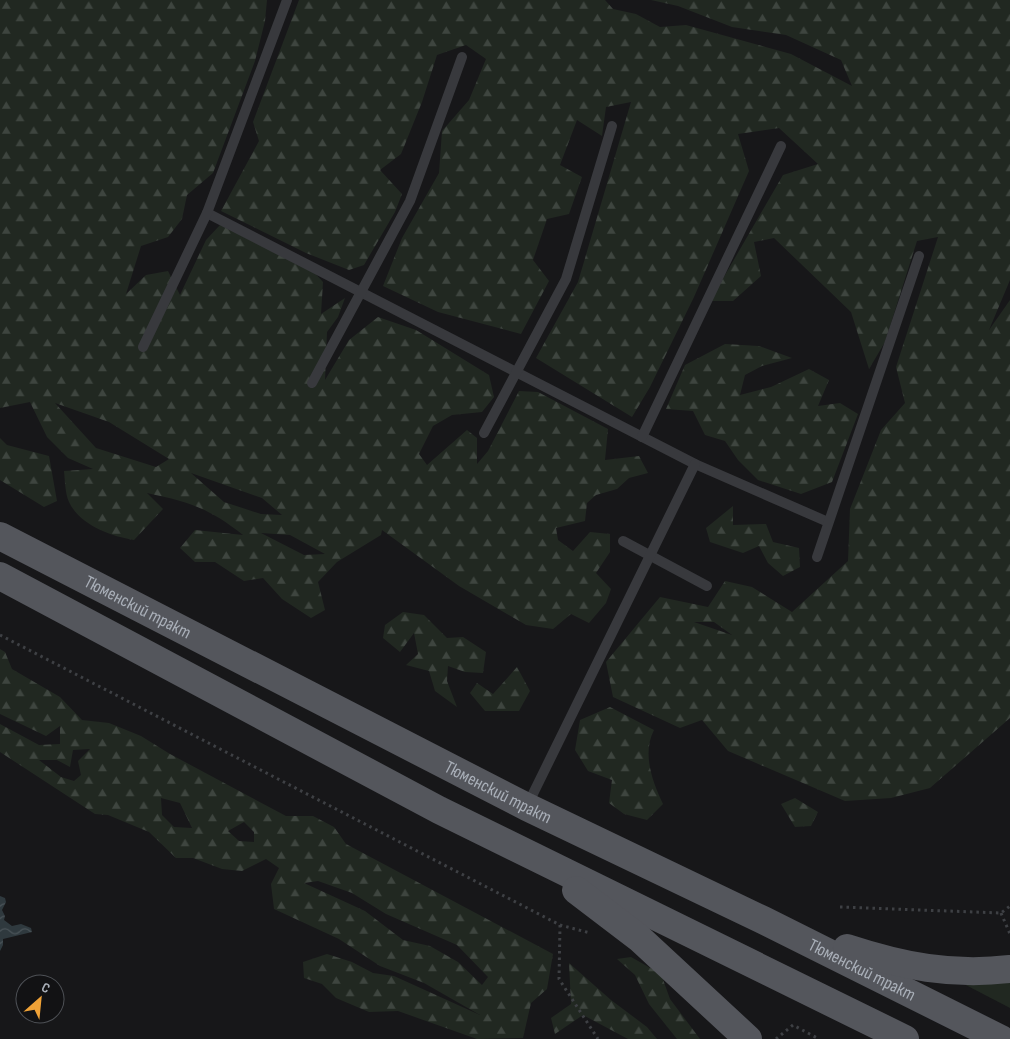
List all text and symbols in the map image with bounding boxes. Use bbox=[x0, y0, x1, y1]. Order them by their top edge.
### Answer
street label: Тюменский тракт bbox=[81, 571, 195, 643]
street label: Тюменский тракт bbox=[441, 756, 555, 828]
street label: Тюменский тракт bbox=[805, 934, 919, 1005]
north arrow bbox=[15, 974, 65, 1024]
text: С bbox=[39, 979, 53, 997]

